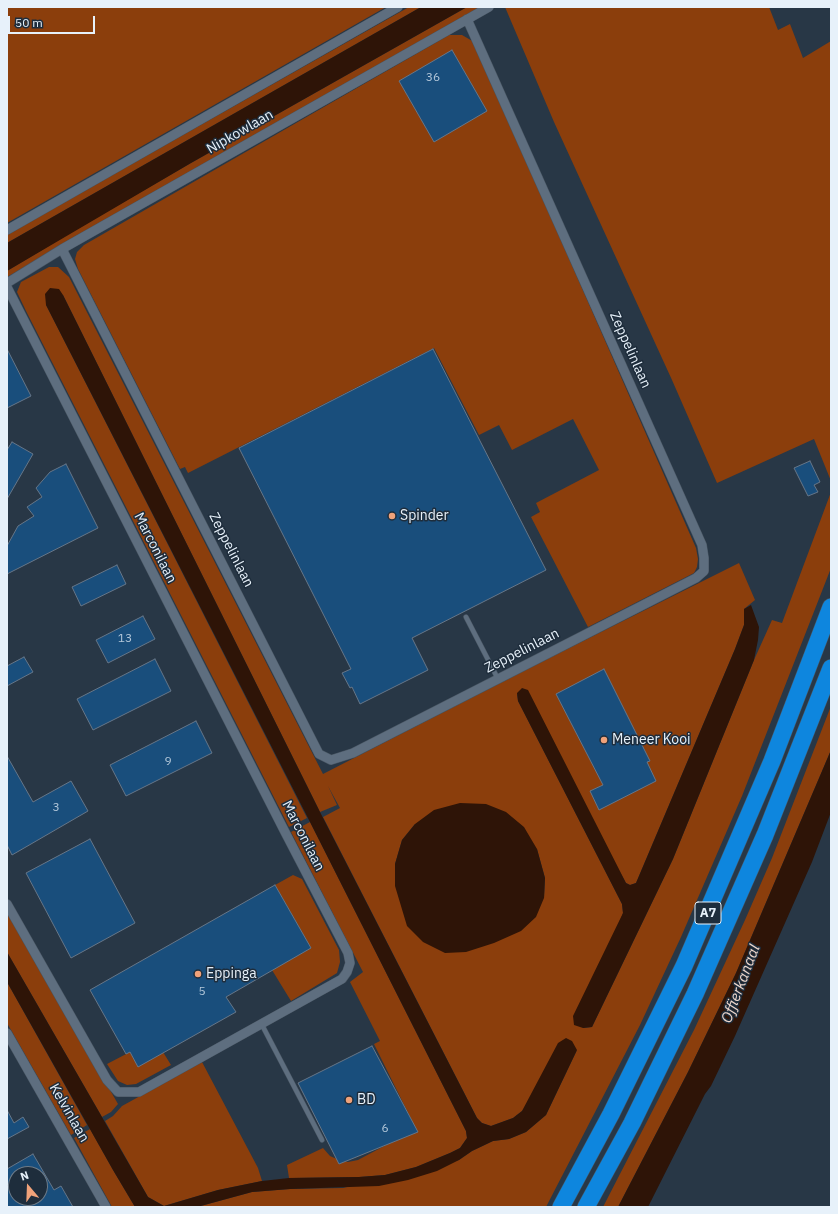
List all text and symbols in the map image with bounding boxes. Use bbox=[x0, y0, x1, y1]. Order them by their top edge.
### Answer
scale bar bbox=[10, 8, 97, 34]
text: 50 m bbox=[15, 15, 43, 30]
house number: 36 bbox=[426, 71, 440, 85]
street label: Nipkowlaan bbox=[204, 106, 276, 158]
street label: Zeppelinlaan bbox=[606, 309, 654, 391]
place label: Spinder bbox=[400, 508, 449, 524]
street label: Marconilaan bbox=[130, 510, 180, 586]
street label: Zeppelinlaan bbox=[205, 510, 257, 590]
marker: Spinder bbox=[387, 511, 397, 521]
street label: Zeppelinlaan bbox=[482, 625, 562, 677]
house number: 13 bbox=[118, 632, 132, 646]
place label: Meneer Kooi bbox=[612, 732, 691, 748]
marker: Meneer Kooi bbox=[599, 735, 609, 745]
house number: 9 bbox=[164, 755, 172, 769]
street label: Marconilaan bbox=[278, 798, 328, 874]
house number: 3 bbox=[52, 801, 60, 815]
road number: A7 bbox=[695, 902, 721, 924]
water label: Offierkanaal bbox=[718, 942, 764, 1026]
place label: Eppinga bbox=[206, 966, 257, 982]
marker: Eppinga bbox=[193, 969, 203, 979]
house number: 5 bbox=[198, 985, 206, 999]
street label: Kelvinlaan bbox=[45, 1081, 93, 1145]
place label: BD bbox=[357, 1092, 376, 1108]
marker: BD bbox=[344, 1095, 354, 1105]
house number: 6 bbox=[381, 1122, 389, 1136]
north arrow bbox=[8, 1166, 48, 1206]
text: N bbox=[18, 1168, 30, 1184]

